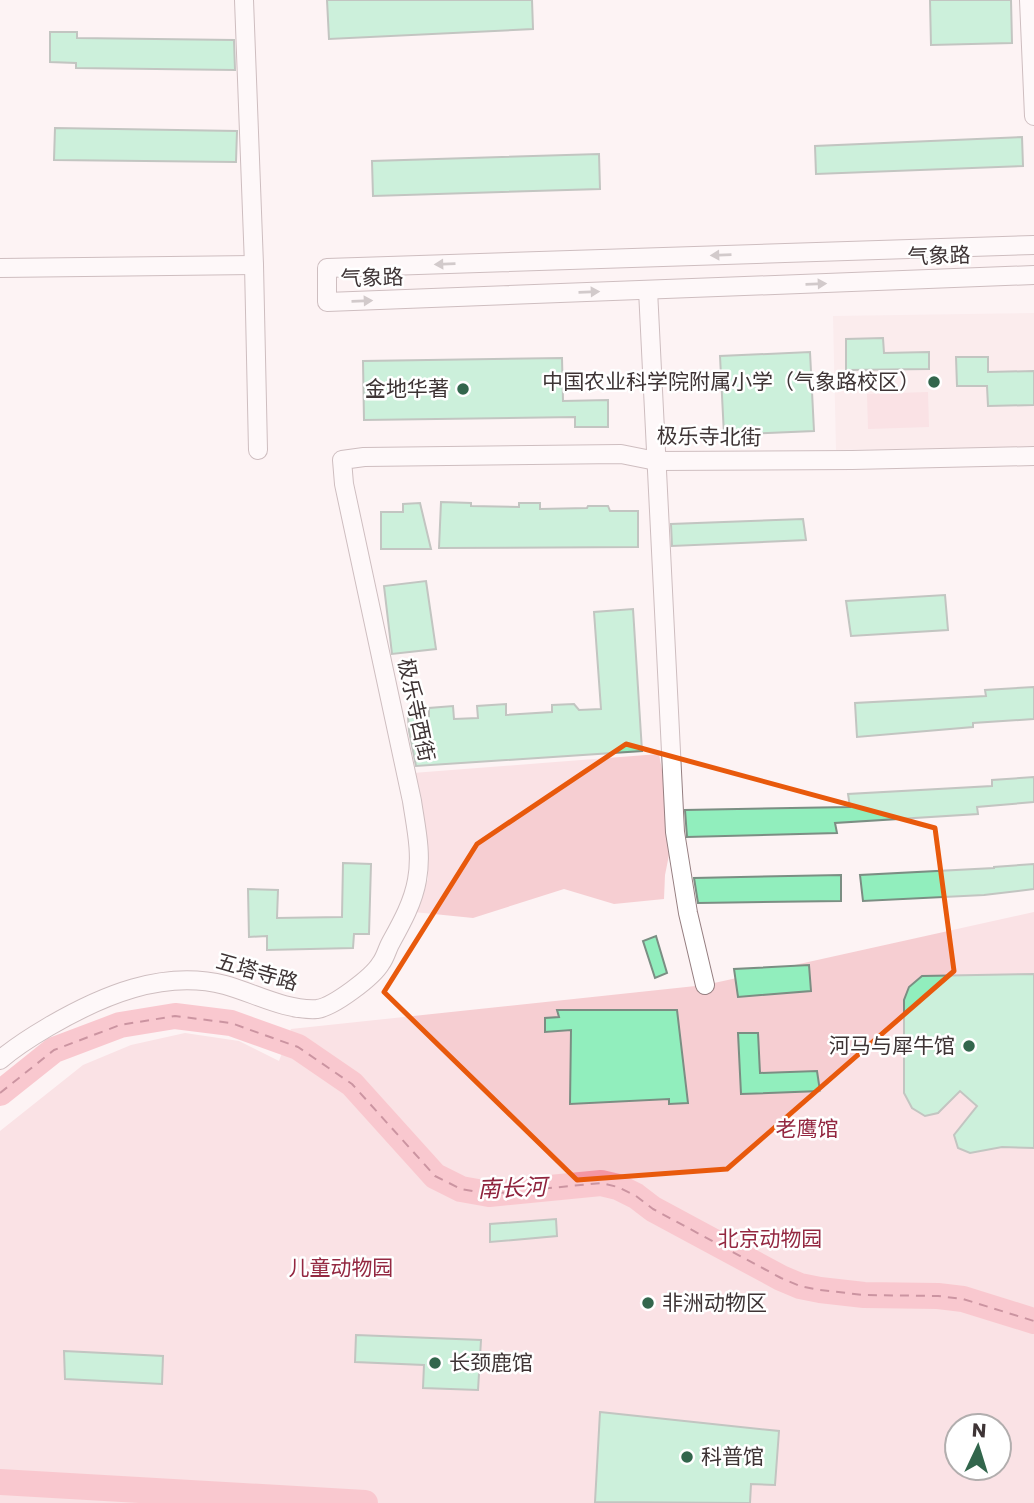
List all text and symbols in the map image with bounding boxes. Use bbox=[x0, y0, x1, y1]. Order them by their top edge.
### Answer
street label: 气象路 bbox=[907, 240, 971, 271]
one-way arrow bbox=[710, 250, 732, 261]
one-way arrow bbox=[433, 259, 455, 270]
street label: 气象路 bbox=[340, 262, 404, 293]
one-way arrow bbox=[805, 278, 827, 289]
one-way arrow bbox=[578, 287, 600, 298]
one-way arrow bbox=[351, 295, 373, 306]
place label: 中国农业科学院附属小学（气象路校区） bbox=[542, 367, 920, 396]
place label: 金地华著 bbox=[365, 374, 449, 403]
marker: 中国农业科学院附属小学（气象路校区） bbox=[926, 374, 942, 390]
marker: 金地华著 bbox=[455, 381, 471, 397]
street label: 极乐寺北街 bbox=[656, 421, 762, 452]
street label: 极乐寺西街 bbox=[391, 656, 442, 764]
street label: 五塔寺路 bbox=[213, 946, 302, 997]
place label: 河马与犀牛馆 bbox=[829, 1031, 955, 1060]
marker: 河马与犀牛馆 bbox=[961, 1038, 977, 1054]
park label: 老鹰馆 bbox=[776, 1114, 839, 1143]
water label: 南长河 bbox=[477, 1171, 551, 1205]
park label: 北京动物园 bbox=[718, 1224, 823, 1253]
park label: 儿童动物园 bbox=[289, 1253, 394, 1282]
place label: 非洲动物区 bbox=[662, 1288, 767, 1317]
marker: 非洲动物区 bbox=[640, 1295, 656, 1311]
place label: 长颈鹿馆 bbox=[449, 1348, 533, 1377]
marker: 长颈鹿馆 bbox=[427, 1355, 443, 1371]
north arrow bbox=[943, 1412, 1013, 1482]
text: N bbox=[971, 1417, 987, 1445]
place label: 科普馆 bbox=[701, 1442, 764, 1471]
marker: 科普馆 bbox=[679, 1449, 695, 1465]

